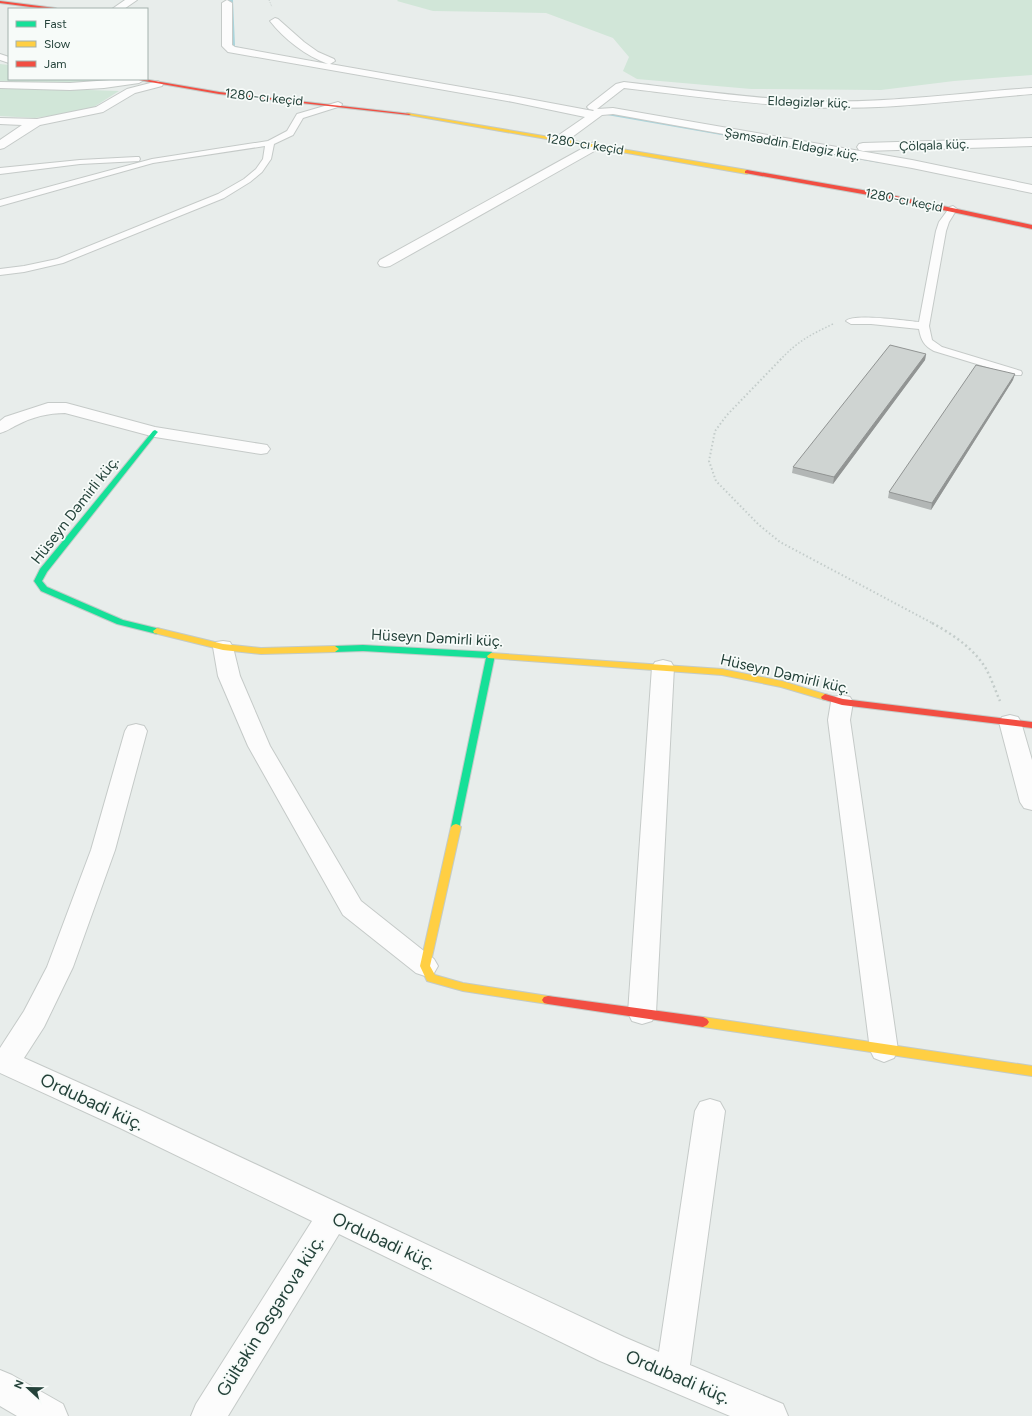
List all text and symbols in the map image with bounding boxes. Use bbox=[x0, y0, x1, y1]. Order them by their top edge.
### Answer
legend bbox=[8, 8, 148, 80]
text: Fast bbox=[44, 17, 67, 31]
text: Slow bbox=[44, 37, 71, 51]
text: Jam bbox=[44, 57, 67, 71]
street label: 1280-cı keçid bbox=[224, 85, 304, 109]
street label: Eldəgizlər küç. bbox=[767, 93, 851, 111]
street label: Şəmsəddin Eldəgiz küç. bbox=[723, 125, 861, 163]
street label: 1280-cı keçid bbox=[545, 130, 625, 158]
street label: Çölqala küç. bbox=[899, 136, 969, 154]
street label: 1280-cı keçid bbox=[864, 185, 944, 215]
street label: Hüseyn Dəmirli küç. bbox=[27, 452, 123, 568]
street label: Hüseyn Dəmirli küç. bbox=[371, 626, 503, 650]
street label: Hüseyn Dəmirli küç. bbox=[719, 650, 851, 698]
street label: Ordubadi küç. bbox=[37, 1068, 147, 1136]
street label: Ordubadi küç. bbox=[329, 1207, 439, 1275]
street label: Gültəkin Əsgərova küç. bbox=[211, 1231, 329, 1401]
street label: Ordubadi küç. bbox=[622, 1345, 734, 1409]
north arrow bbox=[8, 1368, 48, 1408]
text: N bbox=[12, 1378, 27, 1391]

